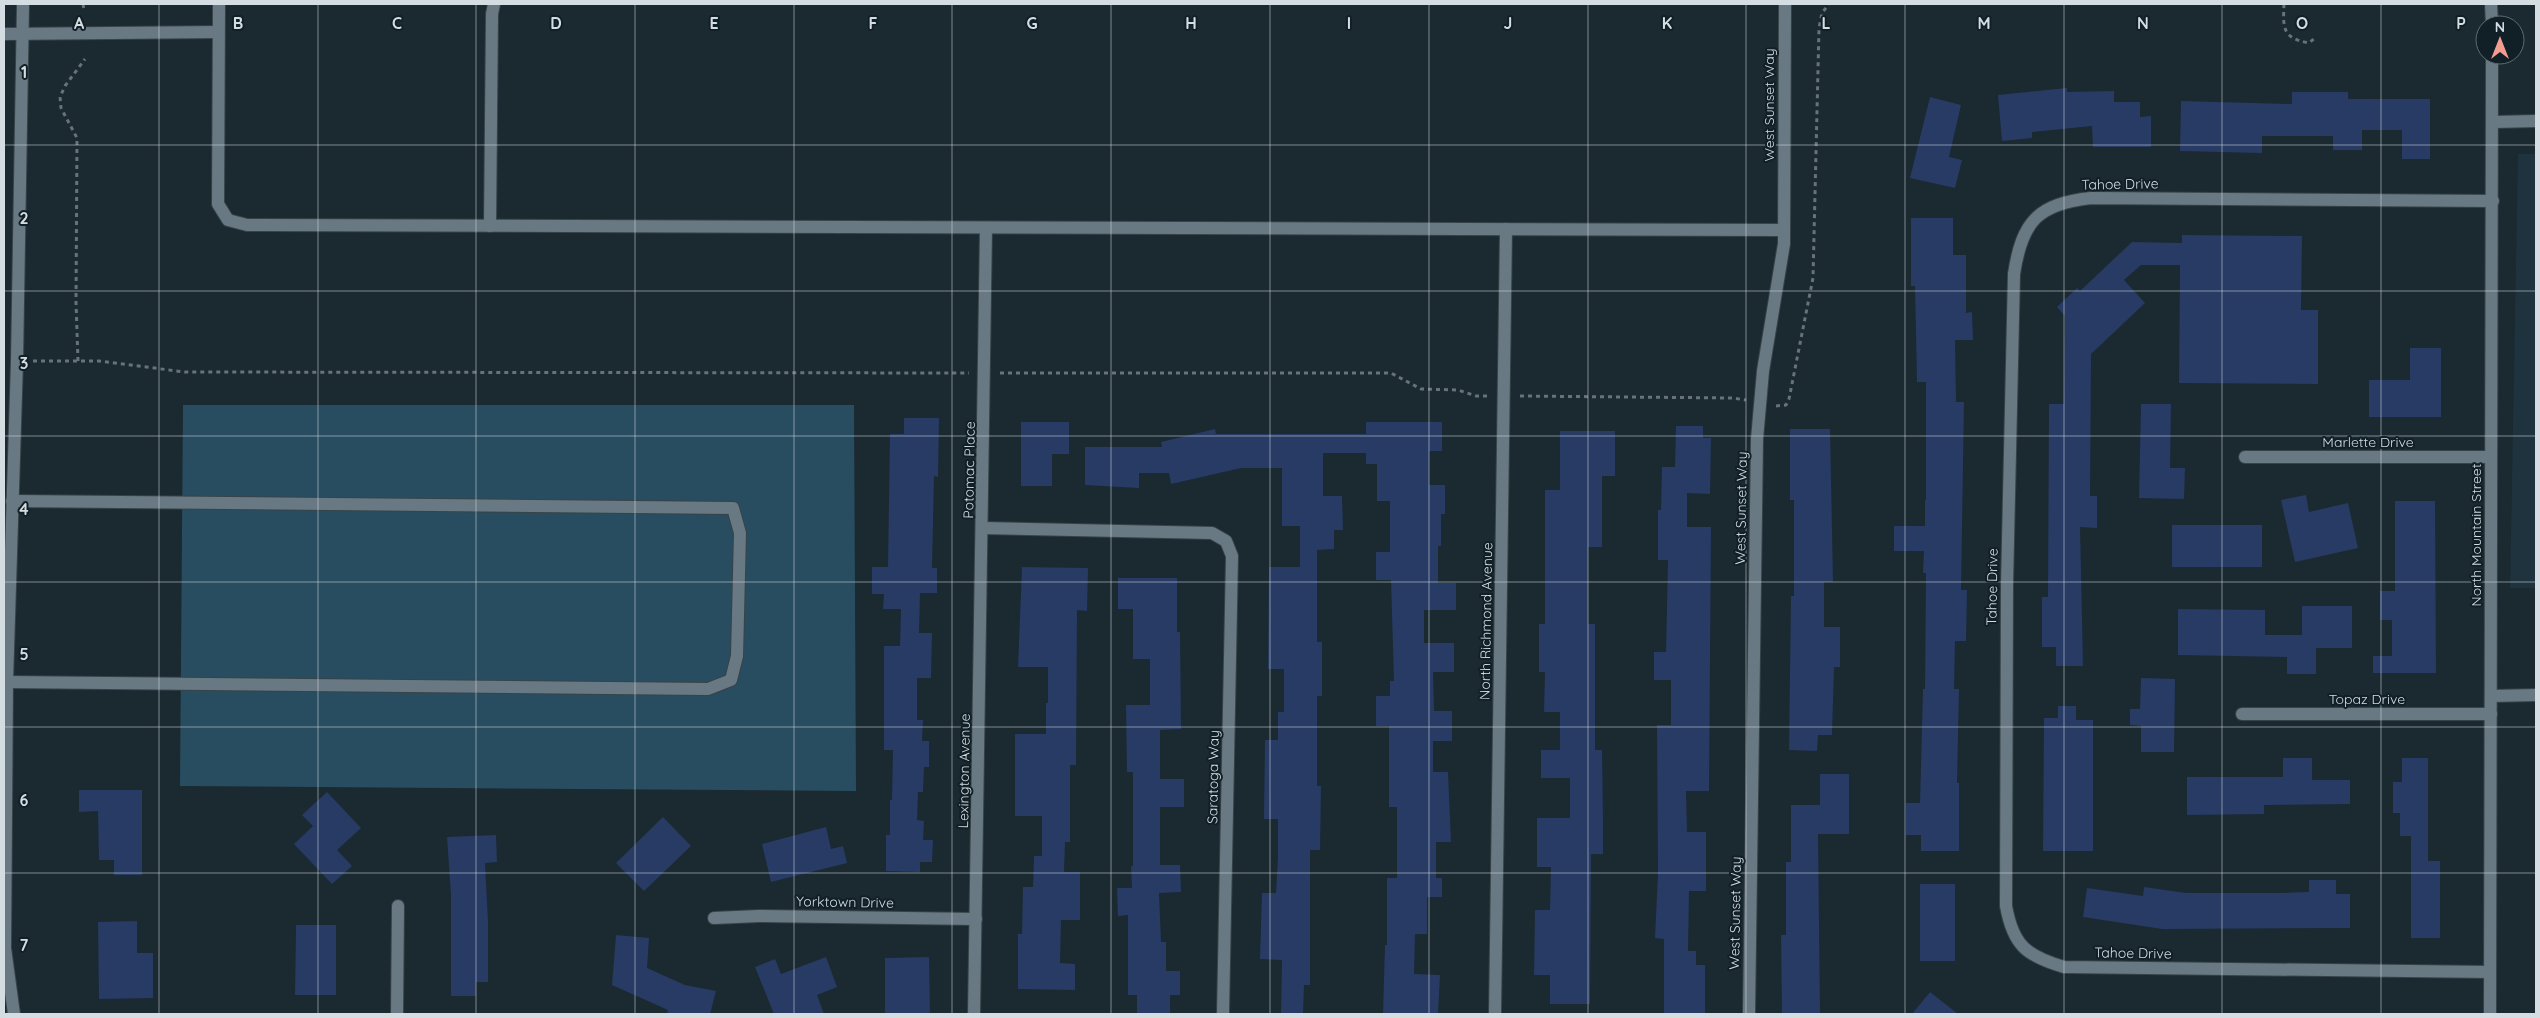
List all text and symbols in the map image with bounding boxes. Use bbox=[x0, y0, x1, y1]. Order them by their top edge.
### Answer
text: A bbox=[74, 13, 85, 33]
text: B bbox=[233, 13, 243, 33]
text: C bbox=[392, 13, 402, 33]
text: D bbox=[550, 13, 562, 33]
text: E bbox=[709, 13, 719, 33]
text: F bbox=[869, 13, 878, 33]
text: G bbox=[1026, 13, 1038, 33]
text: H bbox=[1185, 13, 1197, 33]
text: I bbox=[1347, 13, 1351, 33]
text: J bbox=[1504, 13, 1512, 33]
text: K bbox=[1662, 13, 1672, 33]
text: L bbox=[1822, 13, 1831, 33]
text: M bbox=[1977, 13, 1991, 33]
text: N bbox=[2137, 13, 2149, 33]
text: O bbox=[2296, 13, 2308, 33]
text: P bbox=[2456, 13, 2466, 33]
north arrow bbox=[2475, 15, 2525, 65]
text: N bbox=[2495, 18, 2505, 36]
street label: West Sunset Way bbox=[1760, 48, 1778, 162]
text: 1 bbox=[21, 62, 27, 82]
street label: Tahoe Drive bbox=[2081, 174, 2159, 194]
text: 2 bbox=[19, 208, 29, 228]
text: 3 bbox=[20, 353, 28, 373]
street label: Potomac Place bbox=[959, 421, 979, 519]
street label: Marlette Drive bbox=[2322, 433, 2414, 451]
street label: West Sunset Way bbox=[1731, 451, 1751, 565]
street label: North Mountain Street bbox=[2467, 463, 2485, 607]
text: 4 bbox=[19, 499, 29, 519]
street label: North Richmond Avenue bbox=[1476, 542, 1496, 700]
street label: Tahoe Drive bbox=[1982, 548, 2002, 626]
text: 5 bbox=[19, 644, 29, 664]
street label: Topaz Drive bbox=[2329, 690, 2405, 708]
street label: Lexington Avenue bbox=[954, 713, 974, 829]
street label: Saratoga Way bbox=[1203, 730, 1223, 824]
text: 6 bbox=[20, 790, 29, 810]
street label: West Sunset Way bbox=[1725, 856, 1745, 970]
street label: Yorktown Drive bbox=[796, 892, 894, 912]
text: 7 bbox=[20, 935, 29, 955]
street label: Tahoe Drive bbox=[2094, 943, 2172, 963]

